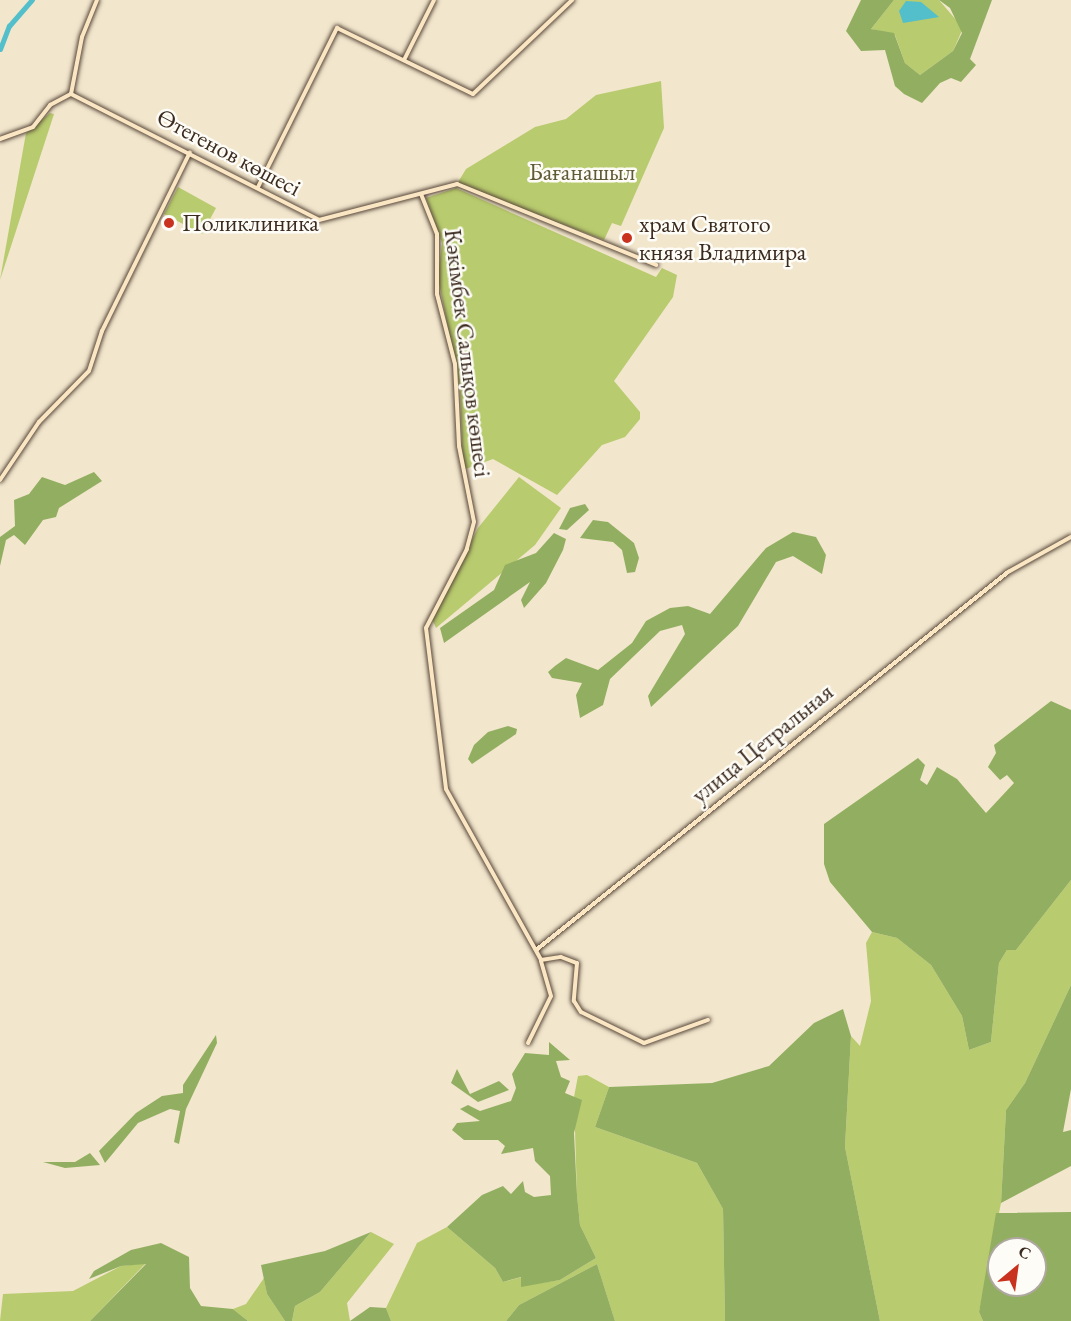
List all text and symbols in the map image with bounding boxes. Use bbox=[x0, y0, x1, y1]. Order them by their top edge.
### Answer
street label: Өтегенов көшесі bbox=[152, 102, 306, 202]
park label: Бағанашыл bbox=[529, 158, 635, 186]
place label: Поликлиника bbox=[182, 209, 319, 237]
place label: храм Святого князя Владимира bbox=[639, 210, 806, 266]
marker: Поликлиника bbox=[160, 214, 178, 232]
street label: Кәкімбек Салықов көшесі bbox=[438, 227, 498, 479]
marker: храм Святого князя Владимира bbox=[620, 231, 634, 245]
street label: улица Цетральная bbox=[685, 677, 839, 809]
north arrow bbox=[987, 1237, 1047, 1297]
text: С bbox=[1015, 1241, 1035, 1265]

